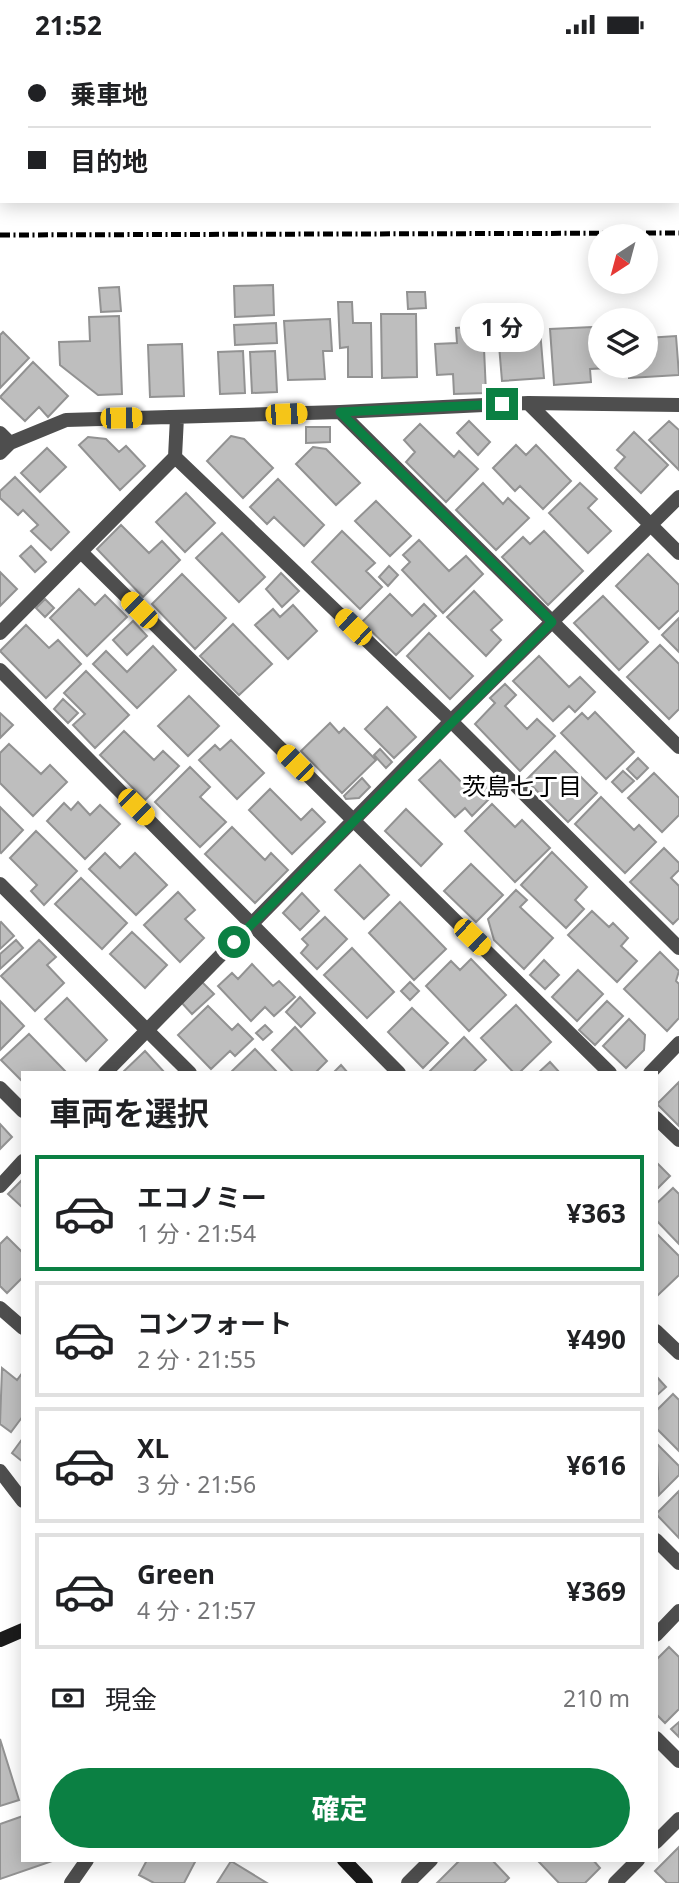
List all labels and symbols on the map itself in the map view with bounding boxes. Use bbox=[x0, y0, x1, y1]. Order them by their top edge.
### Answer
north arrow bbox=[588, 224, 658, 294]
callout: 1 分 bbox=[460, 303, 544, 351]
route end bbox=[486, 388, 518, 420]
car bbox=[265, 403, 308, 425]
car bbox=[100, 407, 143, 429]
car bbox=[117, 588, 162, 632]
car bbox=[331, 605, 376, 649]
car bbox=[273, 741, 318, 785]
district label: 茨島七丁目 bbox=[462, 769, 582, 802]
car bbox=[114, 785, 159, 829]
car bbox=[450, 915, 495, 959]
route start bbox=[218, 926, 250, 958]

